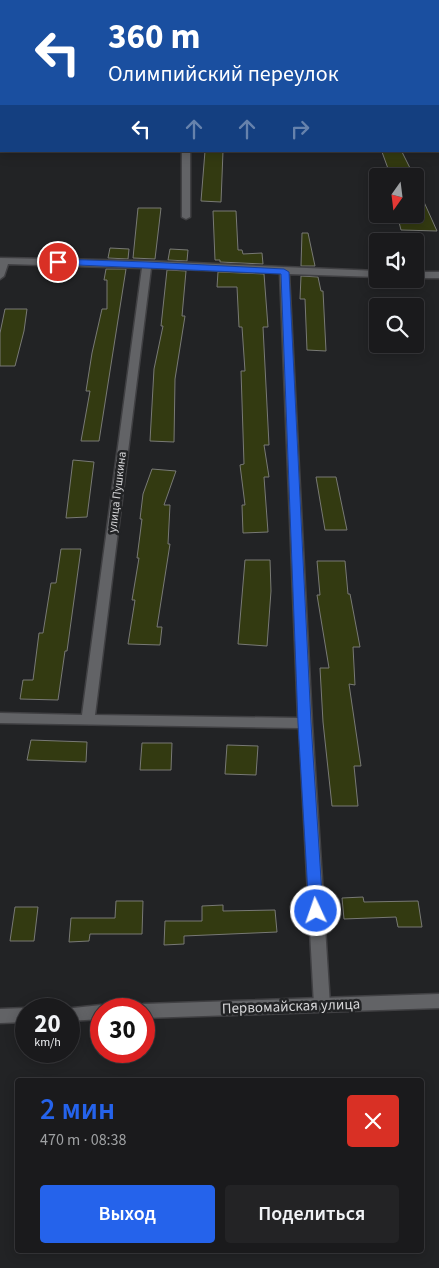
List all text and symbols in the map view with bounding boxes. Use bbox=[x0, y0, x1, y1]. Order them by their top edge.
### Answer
text: 360 m bbox=[108, 12, 200, 62]
icon: left bbox=[25, 20, 90, 85]
text: Олимпийский переулок bbox=[108, 58, 339, 90]
icon: left bbox=[127, 115, 155, 143]
icon: ahead bbox=[180, 115, 208, 143]
icon: ahead bbox=[233, 115, 261, 143]
icon: right bbox=[286, 115, 314, 143]
north arrow bbox=[369, 168, 424, 222]
map controls bbox=[369, 168, 424, 353]
button: sound bbox=[369, 233, 424, 288]
pin bbox=[37, 241, 79, 283]
icon: arrive bbox=[44, 248, 72, 276]
button: search bbox=[369, 298, 424, 353]
street label: улица Пушкина bbox=[104, 450, 131, 534]
position arrow bbox=[289, 884, 341, 936]
street label: Первомайская улица bbox=[221, 994, 361, 1019]
speed limit sign: 30 bbox=[90, 998, 155, 1063]
text: 20 bbox=[34, 1006, 61, 1042]
text: km/h bbox=[34, 1034, 61, 1051]
text: 2 мин bbox=[40, 1088, 115, 1131]
button: close bbox=[347, 1095, 399, 1147]
text: 470 m · 08:38 bbox=[40, 1129, 127, 1151]
button: Выход bbox=[40, 1185, 215, 1243]
button: Поделиться bbox=[225, 1185, 399, 1243]

